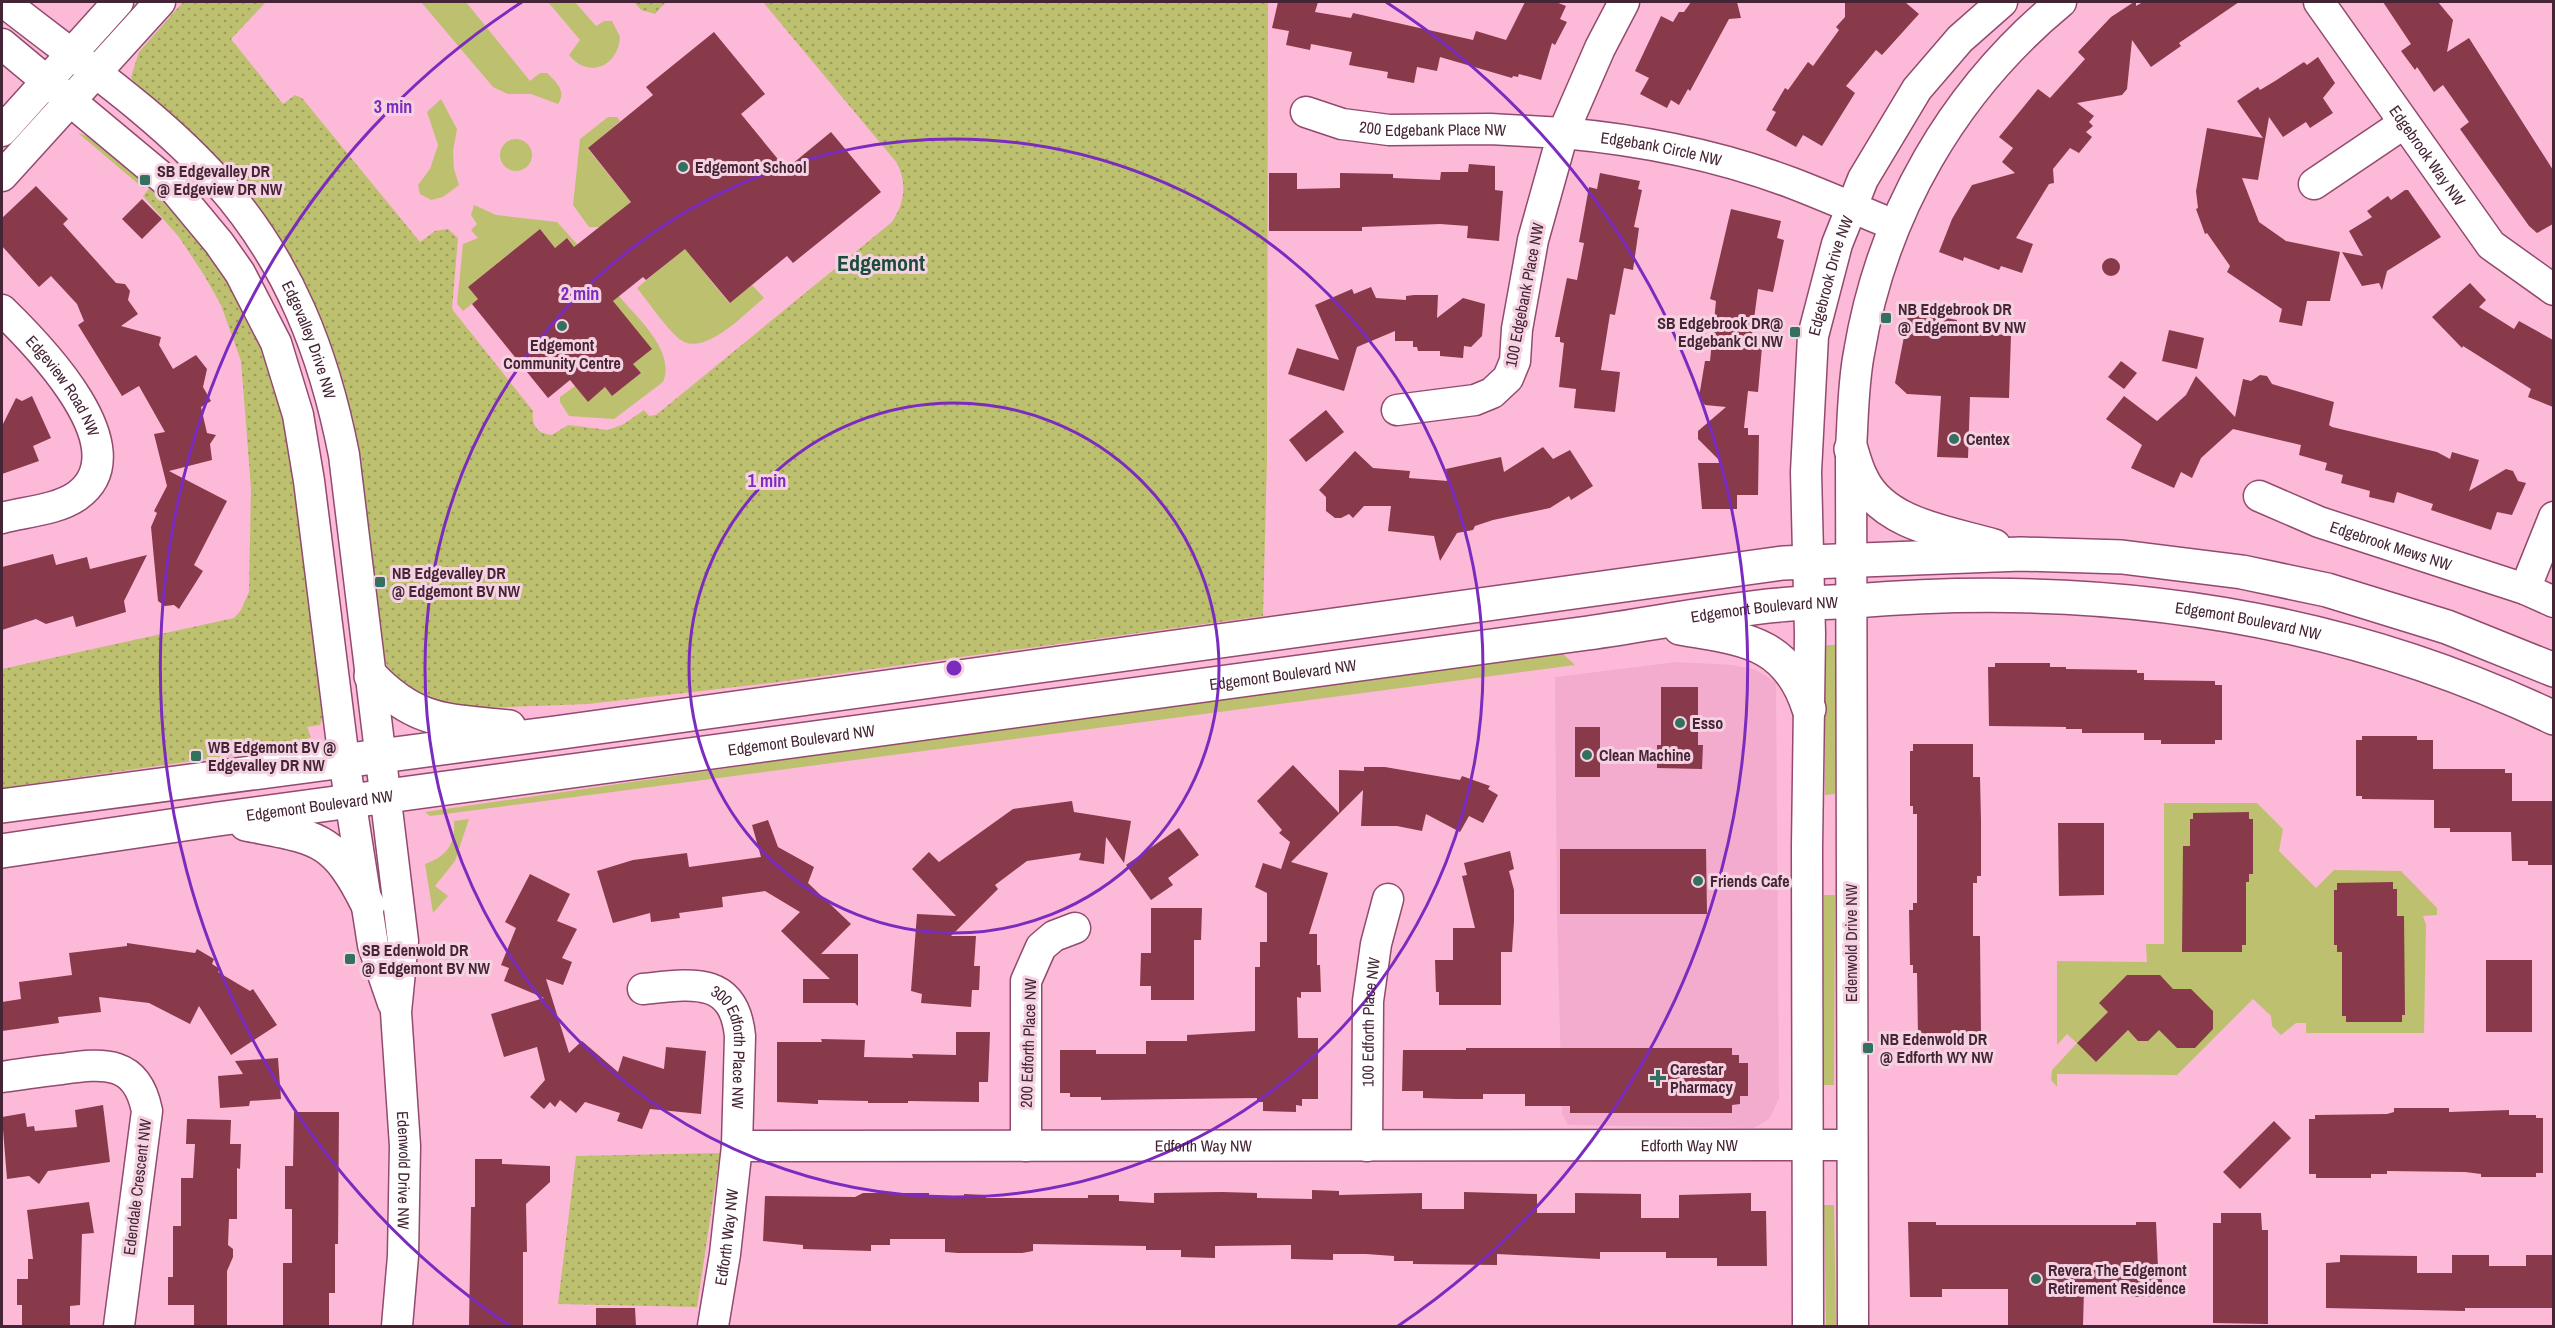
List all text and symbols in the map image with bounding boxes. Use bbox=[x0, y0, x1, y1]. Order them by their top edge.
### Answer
text: 3 min bbox=[374, 94, 412, 119]
street label: Edgebrook Way NW bbox=[2384, 101, 2471, 211]
street label: 200 Edgebank Place NW bbox=[1358, 115, 1507, 141]
street label: Edgebank Circle NW bbox=[1599, 126, 1725, 171]
place label: Edgemont School bbox=[695, 156, 807, 178]
place label: SB Edgevalley DR @ Edgeview DR NW bbox=[157, 160, 283, 200]
marker: Edgemont School bbox=[676, 160, 690, 174]
marker: SB Edgevalley DR @ Edgeview DR NW bbox=[138, 173, 152, 187]
street label: Edgebrook Drive NW bbox=[1803, 212, 1858, 338]
street label: 100 Edgebank Place NW bbox=[1499, 220, 1549, 369]
district label: Edgemont bbox=[837, 248, 925, 278]
street label: Edgevalley Drive NW bbox=[277, 277, 342, 402]
text: 2 min bbox=[561, 281, 599, 306]
place label: NB Edgebrook DR @ Edgemont BV NW bbox=[1898, 298, 2027, 338]
marker: NB Edgebrook DR @ Edgemont BV NW bbox=[1879, 311, 1893, 325]
place label: SB Edgebrook DR@ Edgebank CI NW bbox=[1657, 312, 1784, 352]
marker: Edgemont Community Centre bbox=[555, 319, 569, 333]
marker: SB Edgebrook DR@ Edgebank CI NW bbox=[1788, 325, 1802, 339]
street label: Edgeview Road NW bbox=[21, 330, 105, 440]
place label: Edgemont Community Centre bbox=[503, 334, 621, 374]
place label: Centex bbox=[1966, 428, 2010, 450]
marker: Centex bbox=[1947, 432, 1961, 446]
text: 1 min bbox=[748, 468, 786, 493]
street label: Edgebrook Mews NW bbox=[2327, 515, 2455, 576]
place label: NB Edgevalley DR @ Edgemont BV NW bbox=[392, 562, 521, 602]
marker: NB Edgevalley DR @ Edgemont BV NW bbox=[373, 575, 387, 589]
street label: Edgemont Boulevard NW bbox=[1689, 591, 1839, 628]
street label: Edgemont Boulevard NW bbox=[2174, 596, 2324, 645]
street label: Edgemont Boulevard NW bbox=[1208, 653, 1358, 695]
centre of rings bbox=[944, 658, 964, 678]
place label: Esso bbox=[1692, 712, 1723, 734]
marker: Esso bbox=[1673, 716, 1687, 730]
street label: Edgemont Boulevard NW bbox=[726, 719, 877, 761]
place label: WB Edgemont BV @ Edgevalley DR NW bbox=[208, 736, 336, 776]
place label: Clean Machine bbox=[1599, 744, 1691, 766]
marker: Clean Machine bbox=[1580, 748, 1594, 762]
marker: WB Edgemont BV @ Edgevalley DR NW bbox=[189, 749, 203, 763]
street label: Edgemont Boulevard NW bbox=[245, 784, 395, 826]
place label: Friends Cafe bbox=[1710, 870, 1789, 892]
marker: Friends Cafe bbox=[1691, 874, 1705, 888]
street label: Edenwold Drive NW bbox=[1840, 883, 1862, 1002]
place label: SB Edenwold DR @ Edgemont BV NW bbox=[362, 939, 491, 979]
marker: SB Edenwold DR @ Edgemont BV NW bbox=[343, 952, 357, 966]
street label: 100 Edforth Place NW bbox=[1356, 955, 1385, 1087]
street label: 200 Edforth Place NW bbox=[1015, 977, 1041, 1108]
street label: 300 Edforth Place NW bbox=[708, 980, 751, 1110]
place label: NB Edenwold DR @ Edforth WY NW bbox=[1880, 1028, 1994, 1068]
marker: NB Edenwold DR @ Edforth WY NW bbox=[1861, 1041, 1875, 1055]
place label: Carestar Pharmacy bbox=[1670, 1058, 1733, 1098]
marker: Carestar Pharmacy bbox=[1651, 1071, 1665, 1085]
street label: Edenwold Drive NW bbox=[392, 1110, 416, 1230]
street label: Edendale Crescent NW bbox=[118, 1117, 156, 1256]
street label: Edforth Way NW bbox=[1641, 1134, 1739, 1156]
street label: Edforth Way NW bbox=[1155, 1135, 1253, 1157]
street label: Edforth Way NW bbox=[709, 1187, 743, 1287]
place label: Revera The Edgemont Retirement Residence bbox=[2048, 1259, 2187, 1299]
marker: Revera The Edgemont Retirement Residence bbox=[2029, 1272, 2043, 1286]

